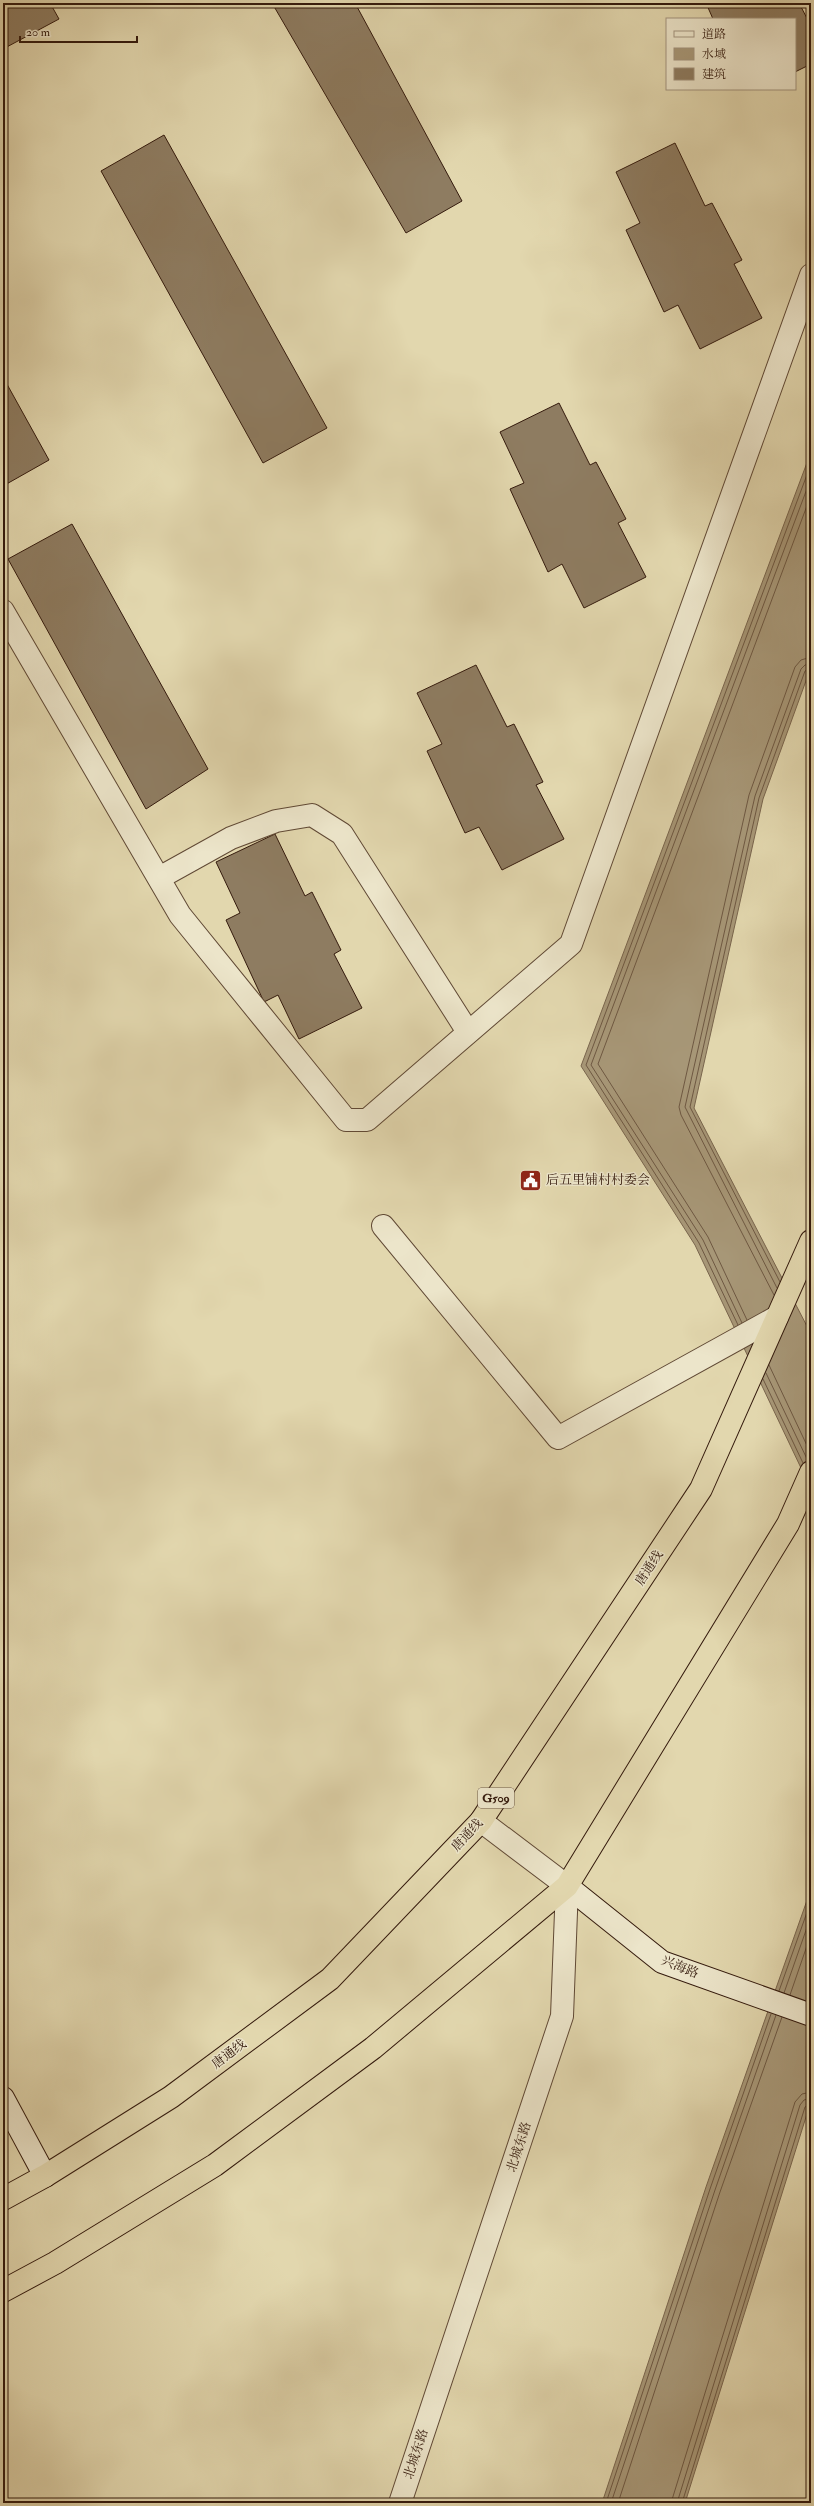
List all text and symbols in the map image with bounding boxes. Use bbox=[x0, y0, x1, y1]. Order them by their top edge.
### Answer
scale bar bbox=[20, 18, 137, 44]
legend bbox=[666, 18, 796, 90]
text: 20 m bbox=[26, 25, 51, 40]
text: 道路 bbox=[702, 27, 726, 42]
text: 水域 bbox=[702, 47, 726, 62]
text: 建筑 bbox=[702, 67, 726, 82]
public building icon: 后五里铺村村委会 bbox=[518, 1167, 544, 1193]
place label: 后五里铺村村委会 bbox=[546, 1172, 650, 1188]
street label: 唐通线 bbox=[632, 1547, 666, 1589]
road number: G509 bbox=[478, 1788, 514, 1808]
street label: 唐通线 bbox=[448, 1815, 486, 1855]
street label: 兴海路 bbox=[659, 1952, 701, 1982]
street label: 唐通线 bbox=[209, 2036, 249, 2072]
street label: 北城东路 bbox=[503, 2120, 535, 2174]
street label: 北城东路 bbox=[400, 2427, 432, 2481]

